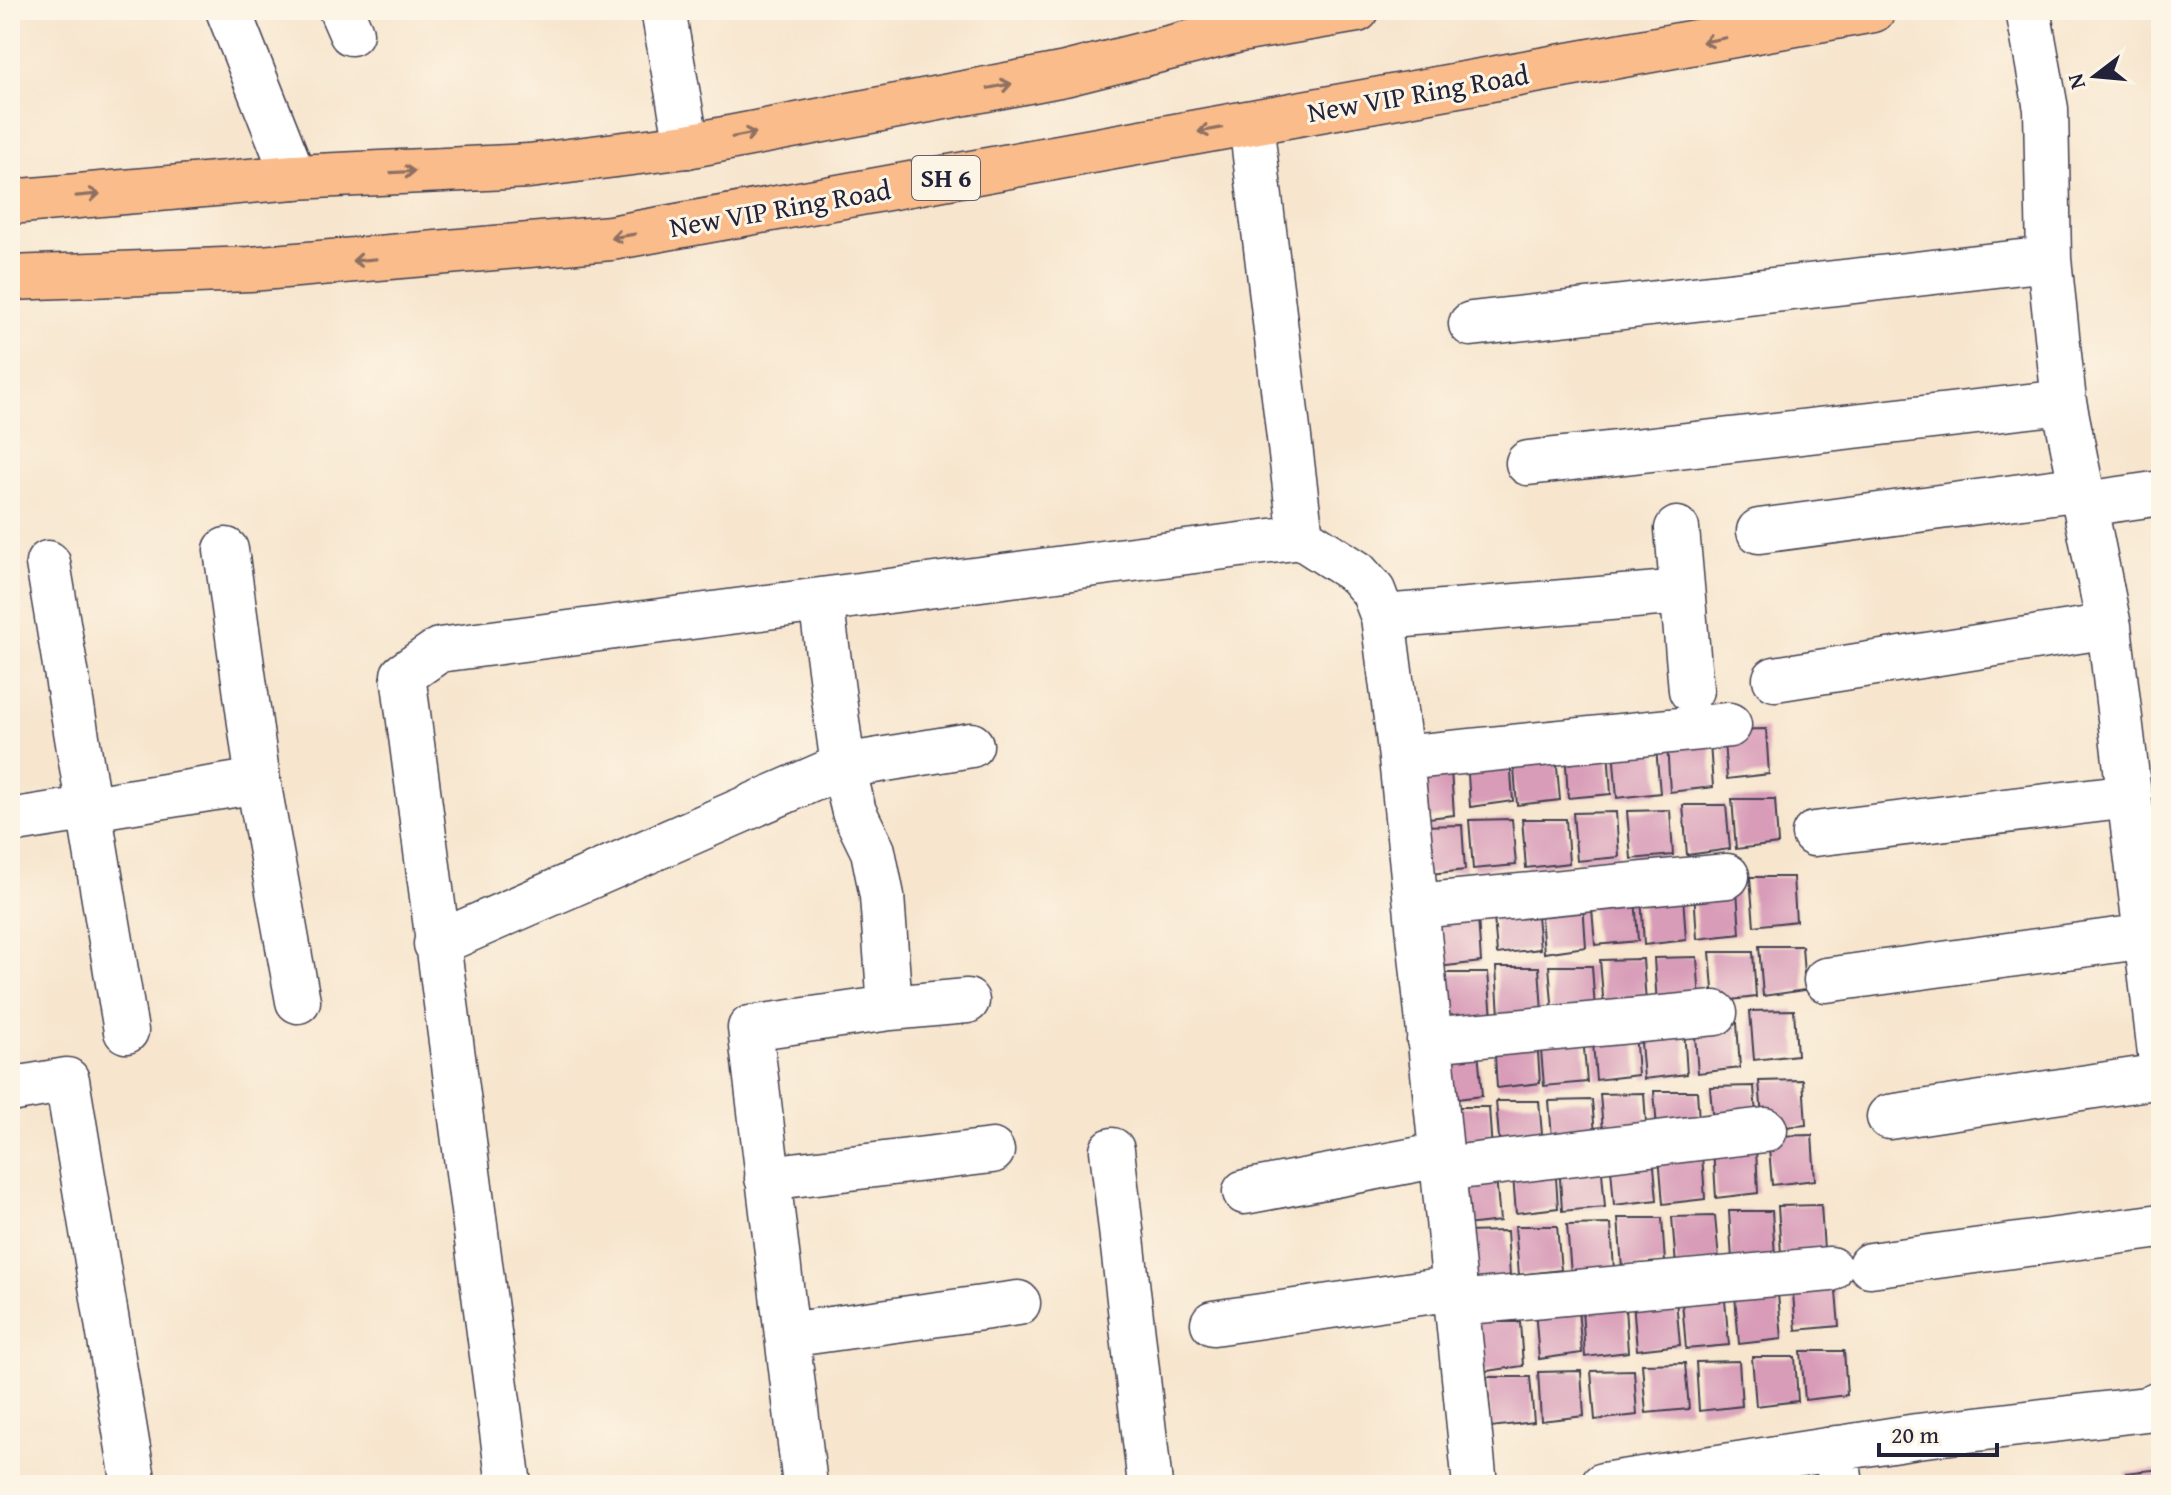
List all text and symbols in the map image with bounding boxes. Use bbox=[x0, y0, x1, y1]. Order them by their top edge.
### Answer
one-way arrow bbox=[1701, 33, 1727, 48]
north arrow bbox=[2055, 36, 2135, 116]
street label: New VIP Ring Road bbox=[1304, 53, 1532, 132]
text: N bbox=[2058, 70, 2093, 93]
one-way arrow bbox=[986, 78, 1012, 93]
one-way arrow bbox=[1197, 124, 1223, 139]
one-way arrow bbox=[731, 127, 757, 142]
road number: SH 6 bbox=[912, 156, 980, 200]
one-way arrow bbox=[389, 164, 416, 179]
street label: New VIP Ring Road bbox=[666, 168, 894, 247]
one-way arrow bbox=[74, 187, 101, 202]
one-way arrow bbox=[611, 230, 636, 245]
one-way arrow bbox=[351, 253, 378, 268]
scale bar bbox=[1879, 1407, 1997, 1457]
text: 20 m bbox=[1891, 1417, 1939, 1452]

